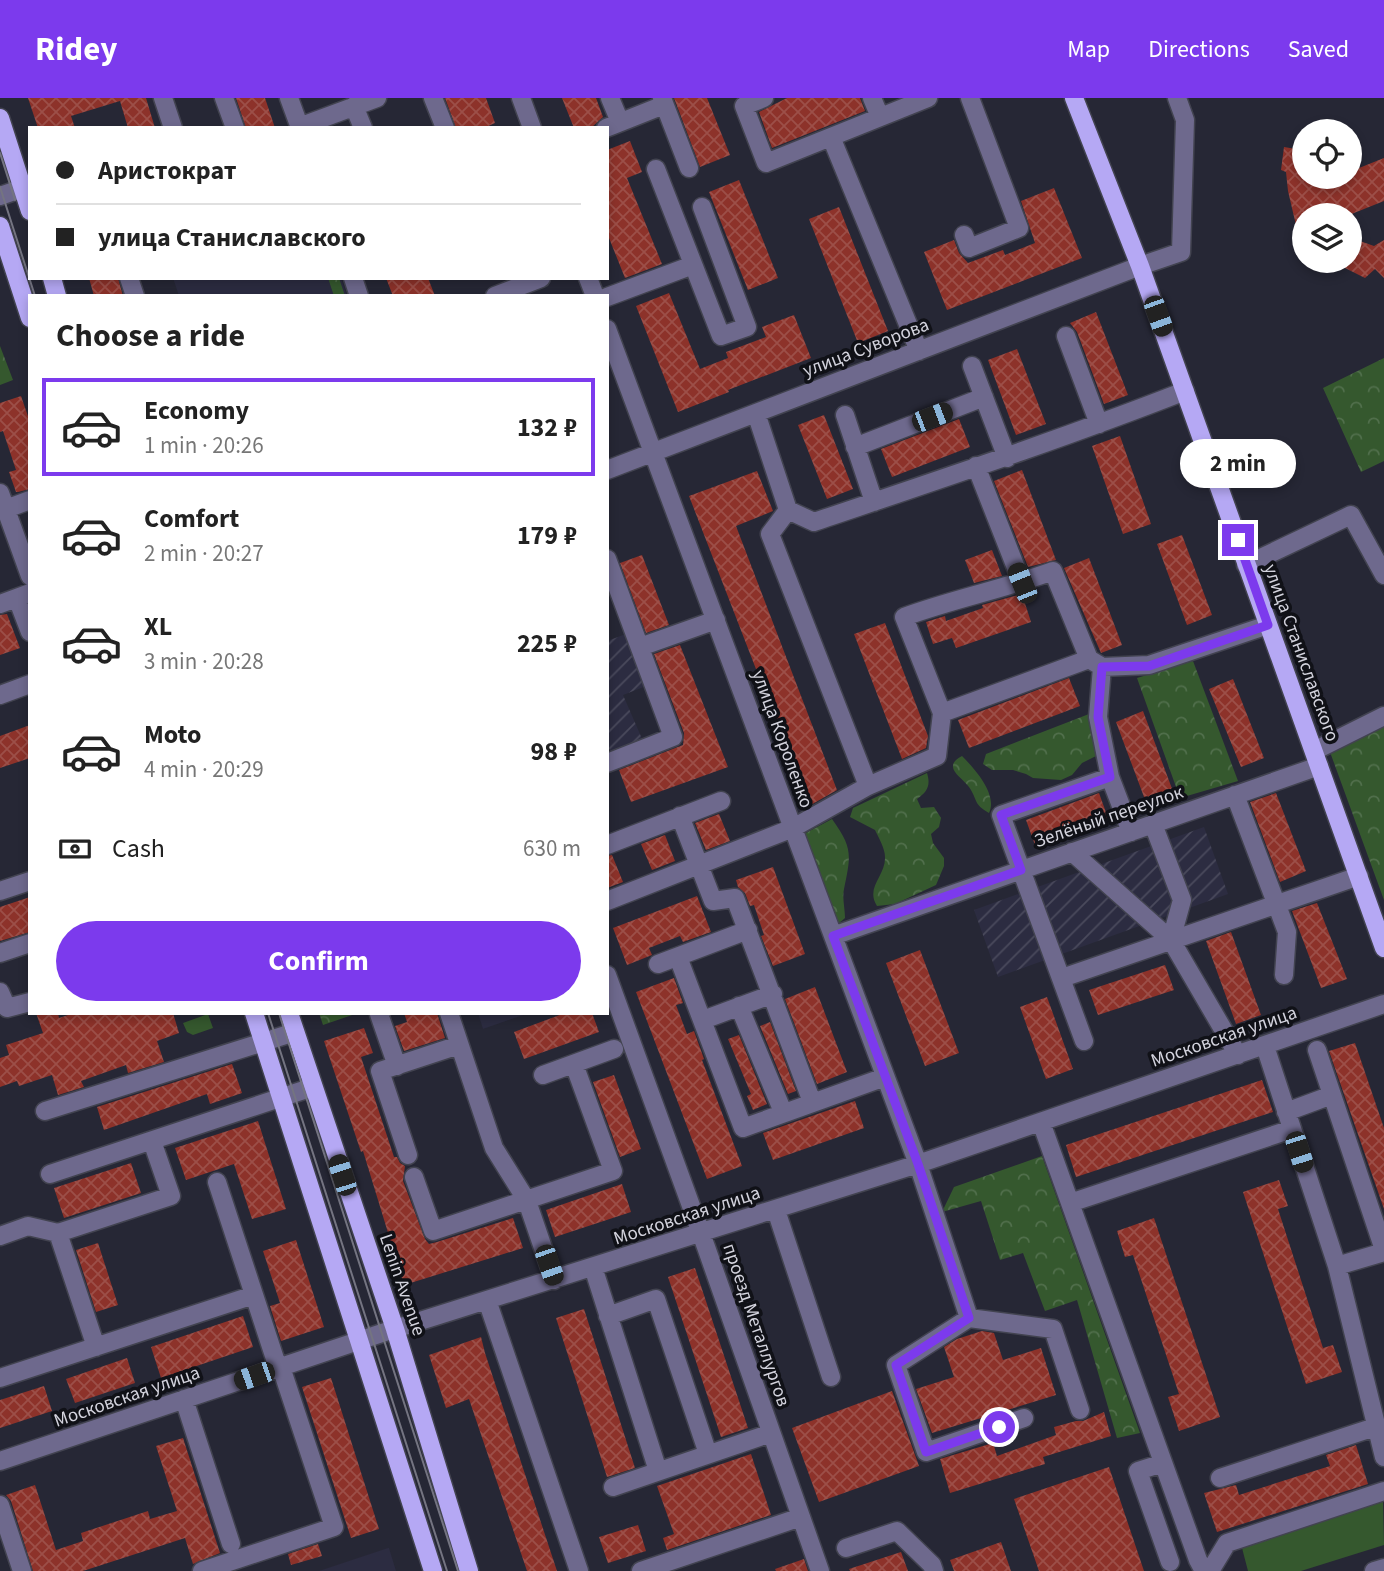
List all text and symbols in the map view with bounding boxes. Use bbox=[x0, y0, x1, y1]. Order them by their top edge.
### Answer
text: Ridey bbox=[35, 26, 117, 73]
text: Map bbox=[1067, 32, 1110, 67]
text: Directions bbox=[1148, 32, 1250, 67]
text: Saved bbox=[1288, 32, 1349, 67]
map controls bbox=[1292, 119, 1362, 273]
button: locate bbox=[1292, 119, 1362, 189]
text: Аристократ bbox=[98, 152, 236, 189]
button: layers bbox=[1292, 203, 1362, 273]
text: улица Станиславского bbox=[98, 219, 366, 256]
car bbox=[1141, 293, 1176, 339]
street label: улица Суворова bbox=[799, 312, 933, 384]
text: Choose a ride bbox=[56, 313, 245, 359]
text: Economy bbox=[144, 392, 249, 429]
icon: car bbox=[60, 396, 123, 459]
car bbox=[909, 400, 956, 434]
text: 132 ₽ bbox=[517, 409, 577, 446]
text: 1 min · 20:26 bbox=[144, 429, 264, 462]
callout: 2 min bbox=[1180, 438, 1296, 488]
text: 2 min bbox=[1210, 447, 1266, 480]
text: Comfort bbox=[144, 500, 239, 537]
icon: car bbox=[60, 504, 123, 567]
text: 179 ₽ bbox=[517, 517, 577, 554]
route end bbox=[1222, 524, 1254, 556]
text: 2 min · 20:27 bbox=[144, 537, 264, 570]
car bbox=[1005, 560, 1040, 606]
street label: улица Станиславского bbox=[1256, 561, 1346, 745]
text: XL bbox=[144, 608, 172, 645]
icon: car bbox=[60, 612, 123, 675]
text: 225 ₽ bbox=[517, 625, 577, 662]
text: 3 min · 20:28 bbox=[144, 645, 264, 678]
street label: улица Короленко bbox=[744, 666, 820, 812]
text: Moto bbox=[144, 716, 201, 753]
icon: car bbox=[60, 720, 123, 783]
text: 98 ₽ bbox=[531, 733, 577, 770]
text: 4 min · 20:29 bbox=[144, 753, 264, 786]
street label: Зелёный переулок bbox=[1031, 779, 1188, 855]
icon: cash bbox=[56, 830, 94, 868]
text: Cash bbox=[112, 830, 165, 867]
text: 630 m bbox=[523, 832, 581, 865]
button: Confirm bbox=[56, 921, 581, 1001]
street label: Московская улица bbox=[1147, 999, 1301, 1075]
car bbox=[1283, 1129, 1316, 1175]
car bbox=[326, 1152, 359, 1198]
street label: Московская улица bbox=[610, 1180, 764, 1252]
street label: Lenin Avenue bbox=[372, 1230, 432, 1340]
street label: проезд Металлургов bbox=[715, 1240, 797, 1410]
car bbox=[533, 1242, 566, 1288]
street label: Московская улица bbox=[50, 1359, 204, 1435]
car bbox=[231, 1359, 278, 1393]
route start bbox=[983, 1411, 1015, 1443]

